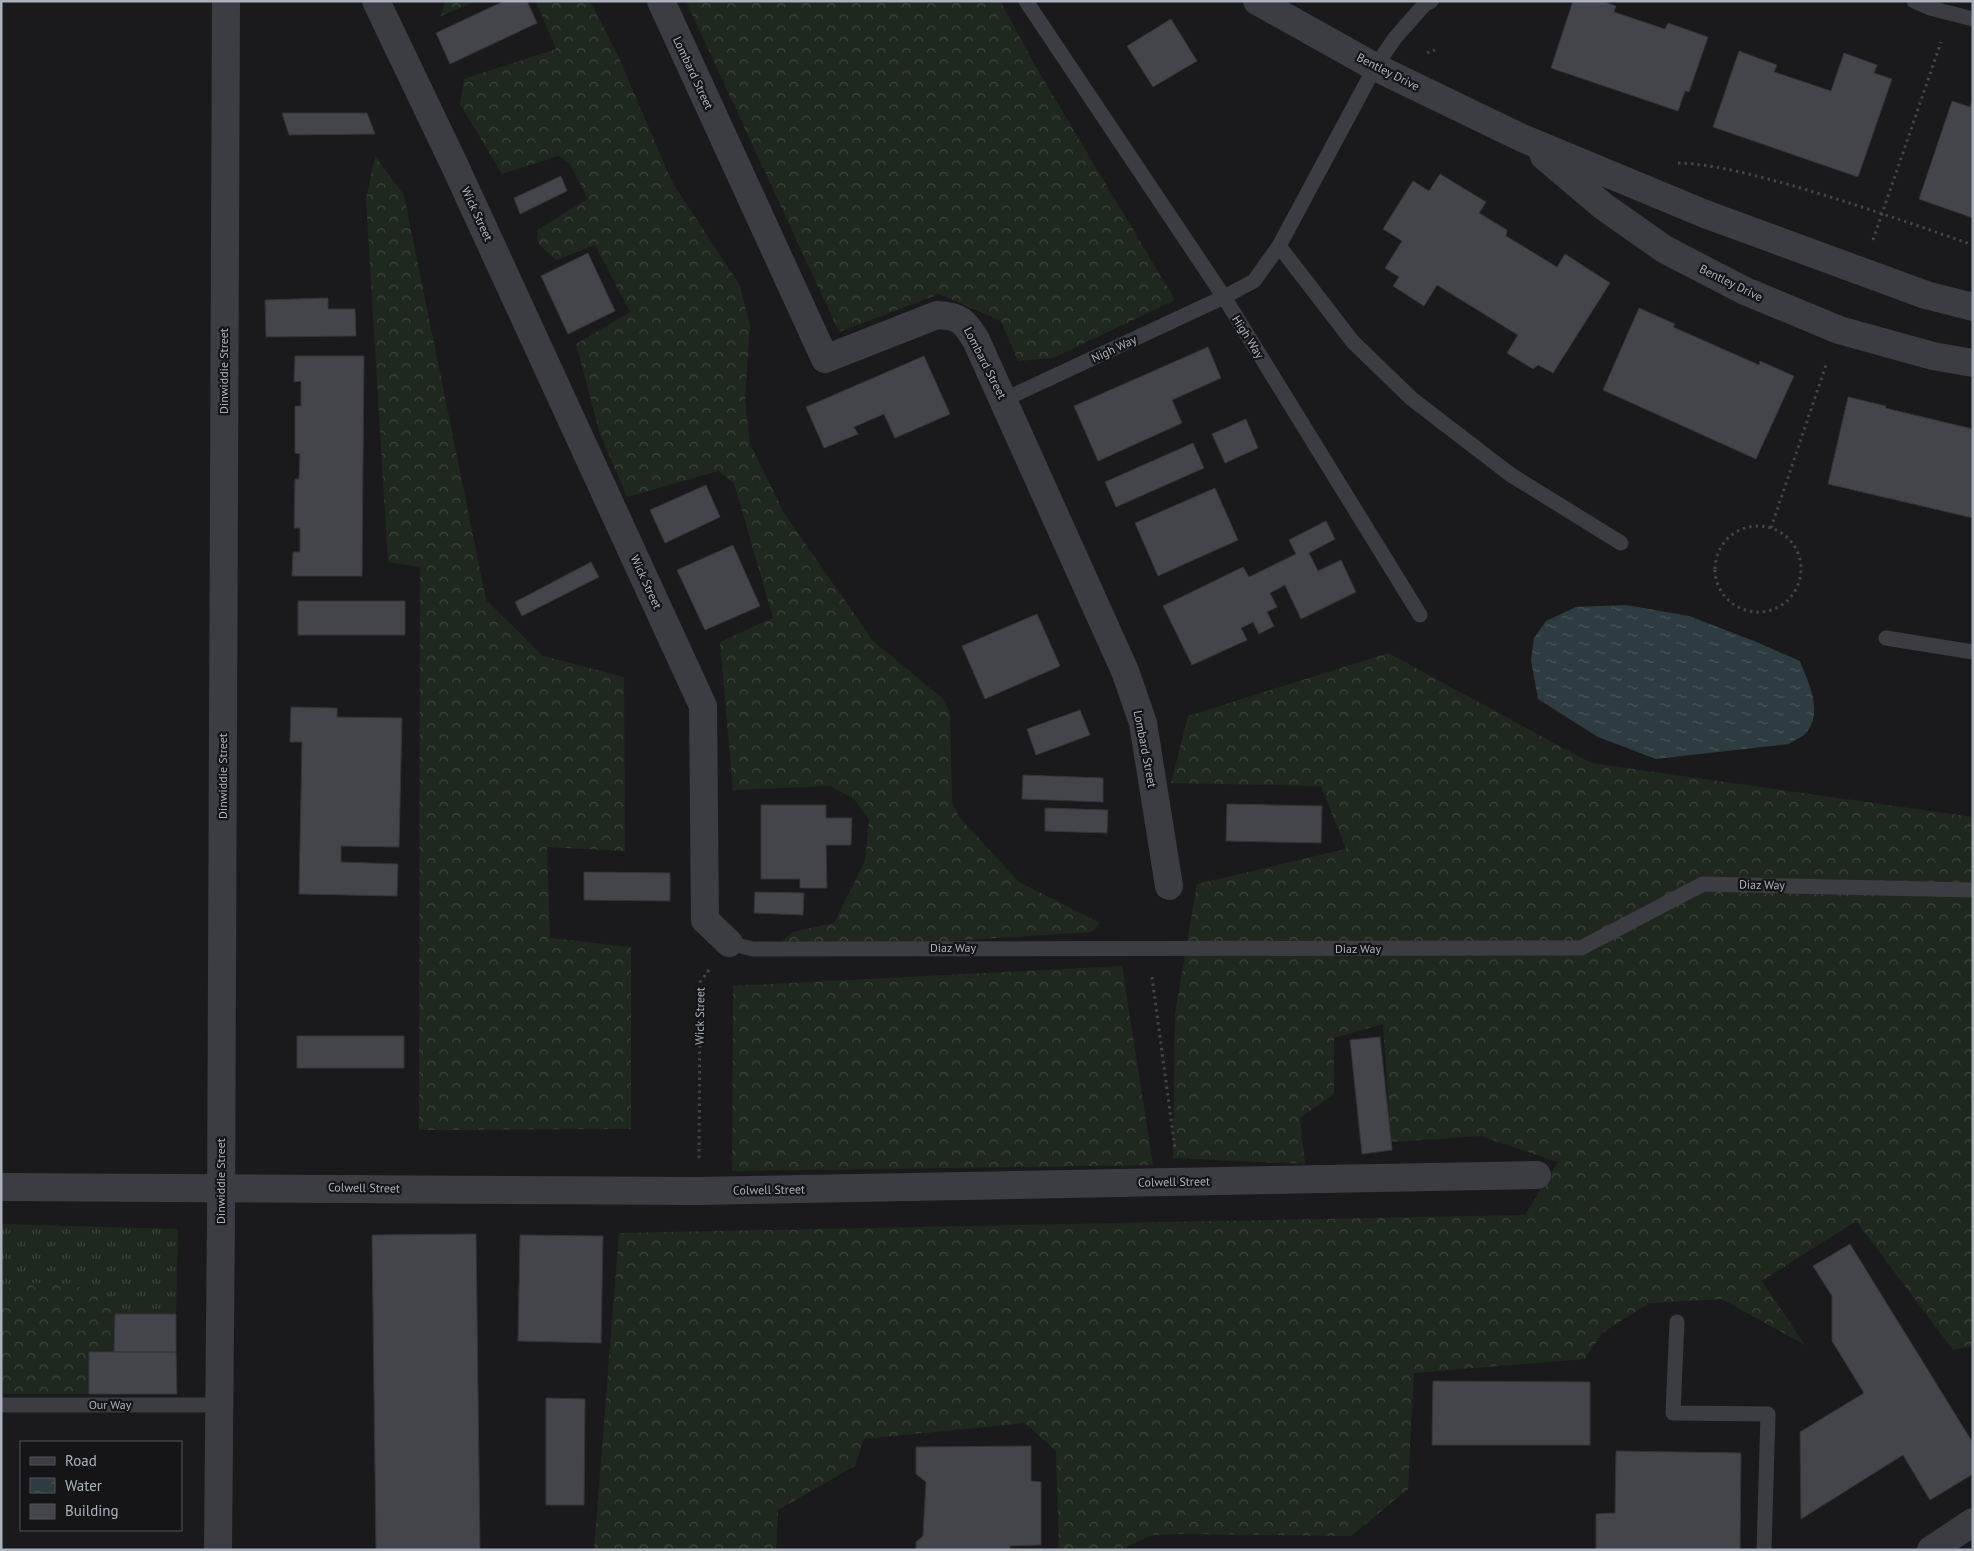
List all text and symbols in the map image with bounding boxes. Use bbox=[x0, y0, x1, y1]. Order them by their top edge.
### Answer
street label: Lombard Street bbox=[670, 34, 717, 112]
street label: Bentley Drive bbox=[1354, 49, 1422, 94]
street label: Wick Street bbox=[458, 184, 496, 243]
street label: Bentley Drive bbox=[1697, 261, 1765, 304]
street label: High Way bbox=[1229, 312, 1268, 362]
street label: Lombard Street bbox=[961, 324, 1010, 401]
street label: Dinwiddie Street bbox=[216, 328, 231, 414]
street label: Nigh Way bbox=[1089, 331, 1139, 366]
street label: Wick Street bbox=[627, 552, 665, 611]
street label: Lombard Street bbox=[1131, 709, 1160, 789]
street label: Dinwiddie Street bbox=[215, 733, 230, 819]
street label: Diaz Way bbox=[1739, 877, 1786, 892]
street label: Diaz Way bbox=[930, 940, 976, 955]
street label: Diaz Way bbox=[1335, 941, 1381, 956]
street label: Wick Street bbox=[691, 987, 708, 1045]
street label: Dinwiddie Street bbox=[213, 1138, 228, 1224]
street label: Colwell Street bbox=[1138, 1173, 1210, 1190]
street label: Colwell Street bbox=[328, 1179, 400, 1196]
street label: Colwell Street bbox=[733, 1181, 805, 1198]
street label: Our Way bbox=[89, 1397, 132, 1412]
legend bbox=[20, 1441, 182, 1531]
text: Road bbox=[65, 1451, 97, 1470]
text: Water bbox=[65, 1476, 102, 1495]
text: Building bbox=[65, 1501, 119, 1520]

